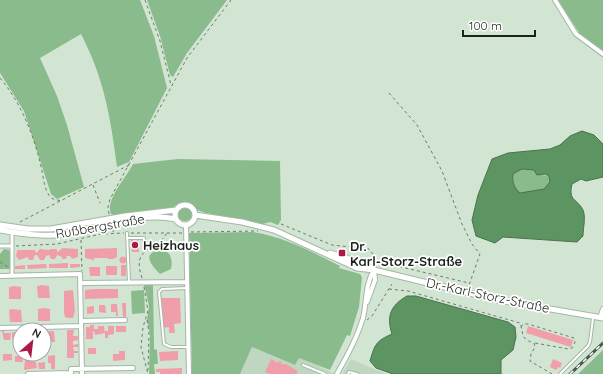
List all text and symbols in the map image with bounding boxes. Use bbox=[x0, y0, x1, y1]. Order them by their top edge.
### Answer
scale bar bbox=[463, 12, 535, 38]
text: 100 m bbox=[469, 18, 502, 33]
street label: Rußbergstraße bbox=[54, 210, 146, 242]
place label: Heizhaus bbox=[143, 237, 199, 253]
place label: Dr. Karl-Storz-Straße bbox=[350, 238, 463, 269]
marker: Heizhaus bbox=[130, 240, 140, 250]
marker: Dr. Karl-Storz-Straße bbox=[337, 248, 347, 258]
street label: Dr.-Karl-Storz-Straße bbox=[425, 274, 551, 316]
north arrow bbox=[12, 322, 52, 362]
text: N bbox=[30, 325, 44, 341]

